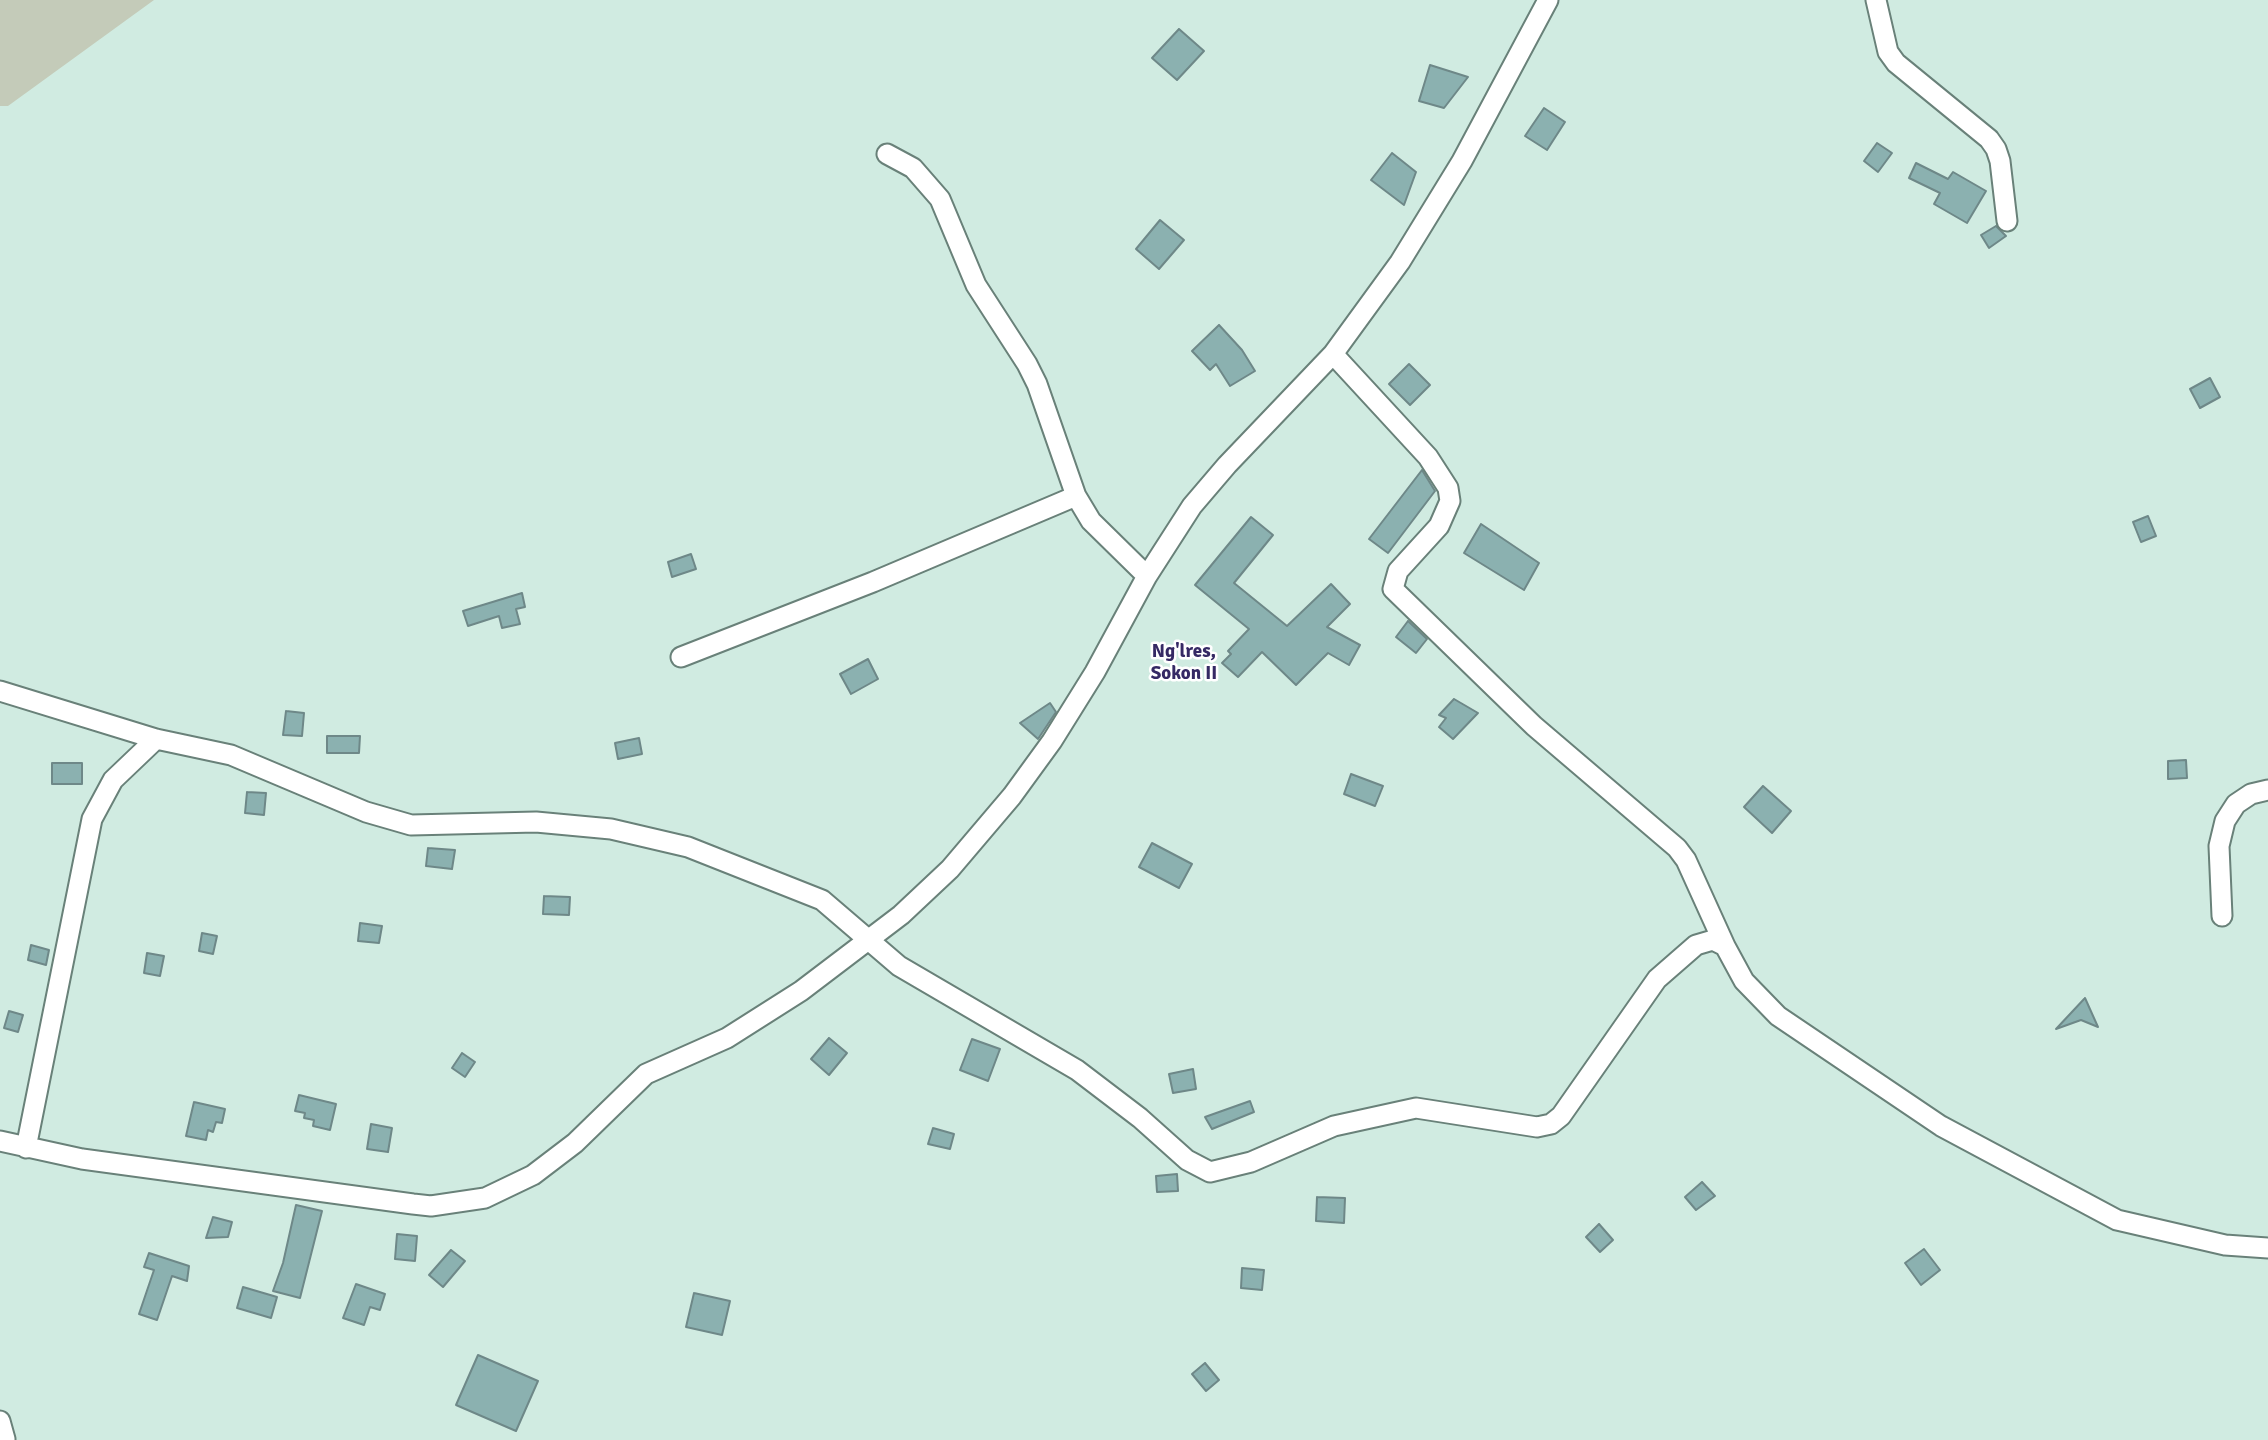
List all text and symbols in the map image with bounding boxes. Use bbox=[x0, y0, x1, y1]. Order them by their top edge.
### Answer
district label: Ng'lres, Sokon II bbox=[1151, 641, 1217, 685]

